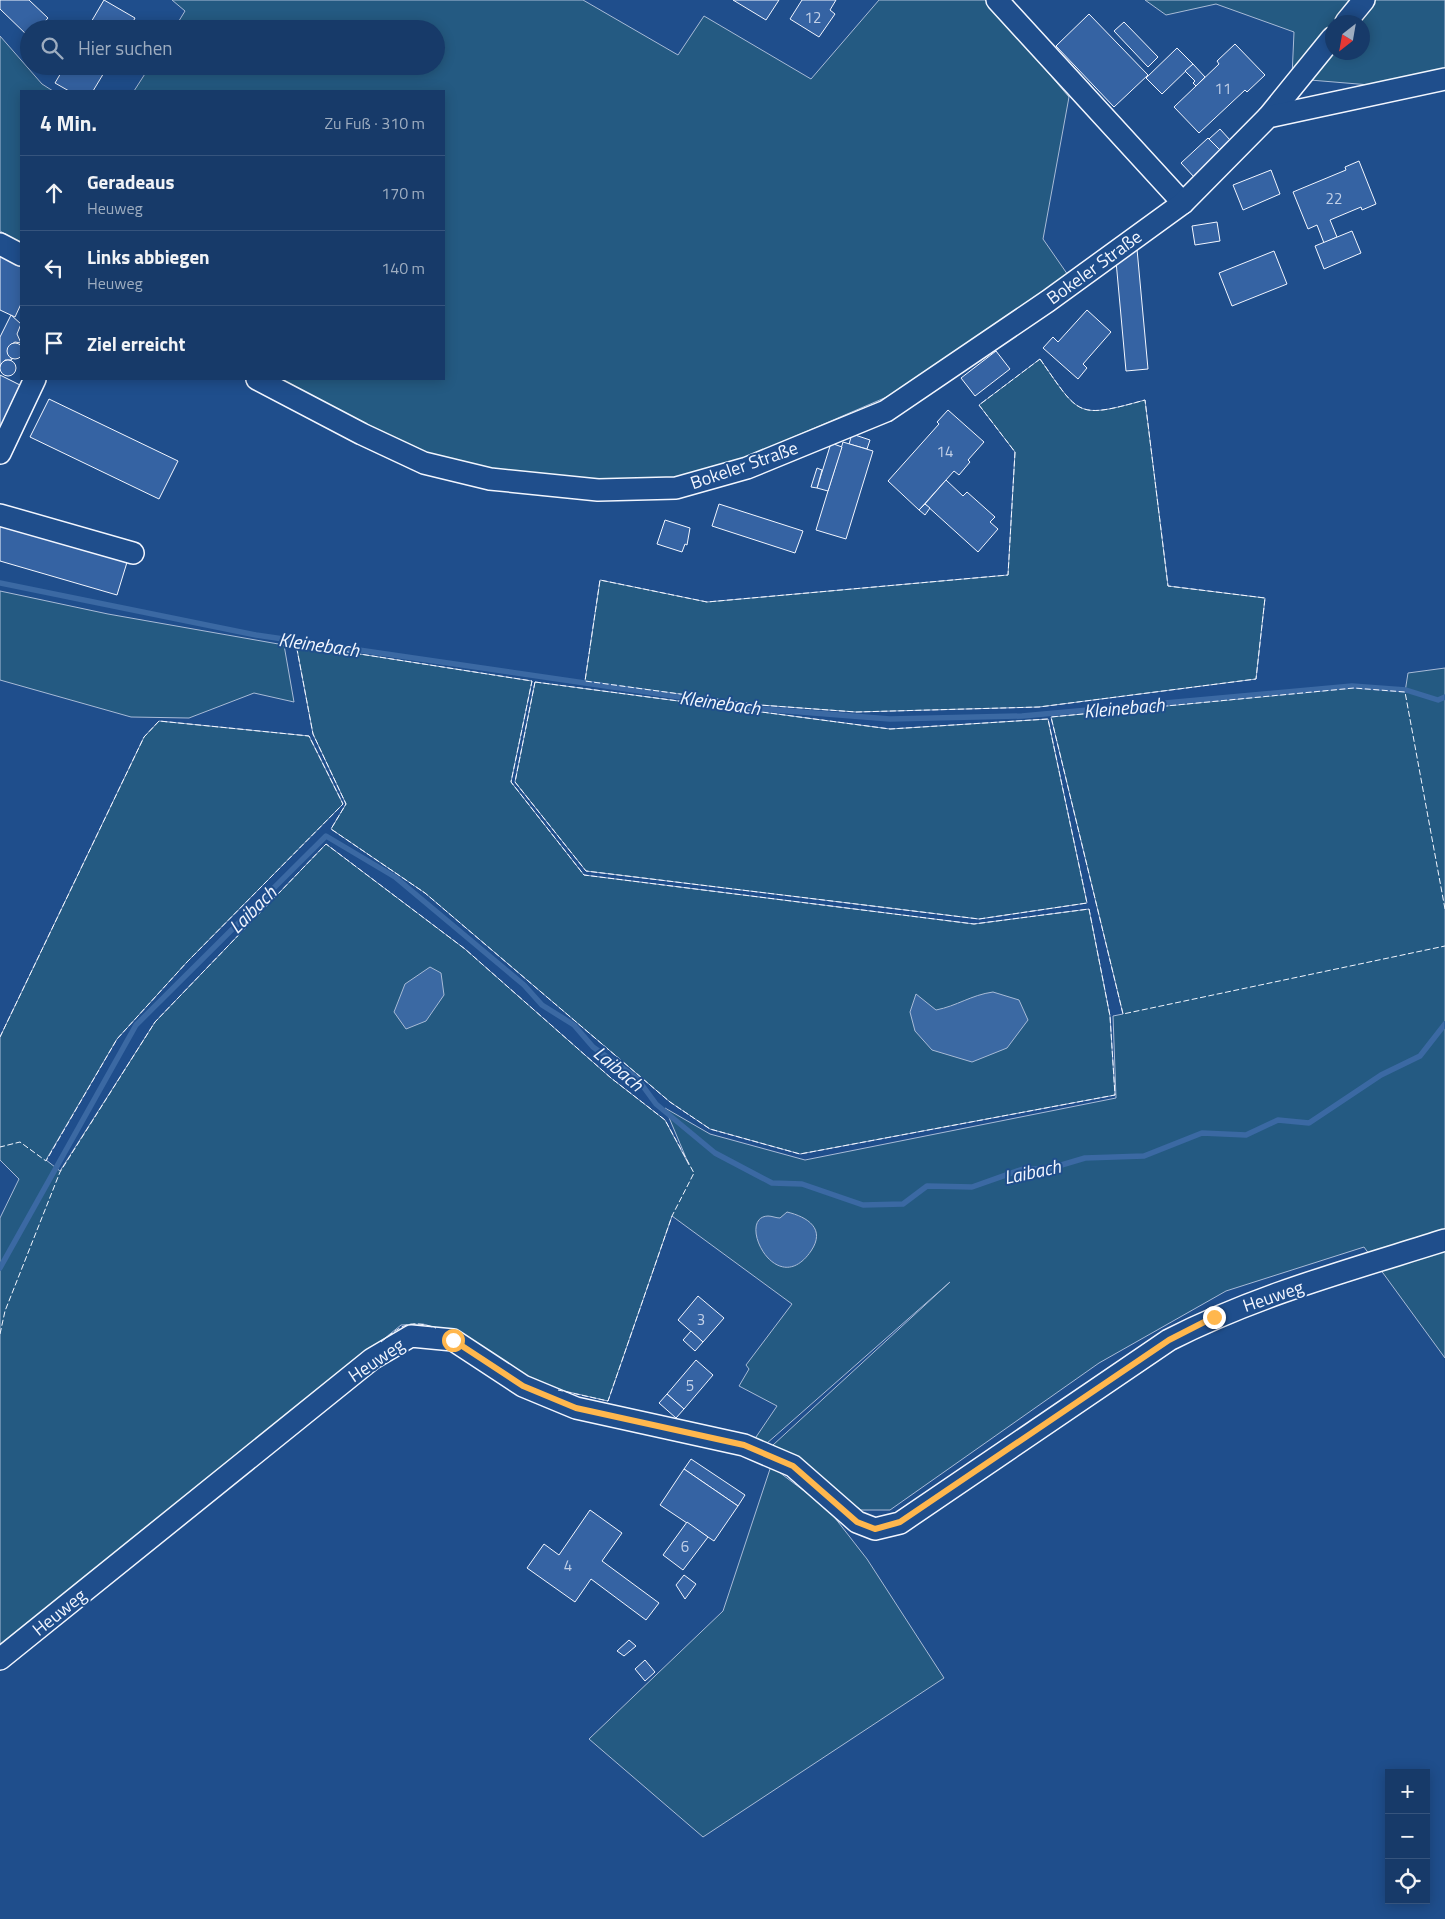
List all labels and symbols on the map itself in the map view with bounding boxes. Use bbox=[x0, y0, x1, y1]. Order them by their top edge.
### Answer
house number: 12 bbox=[805, 6, 821, 29]
north arrow bbox=[1325, 15, 1370, 60]
house number: 11 bbox=[1215, 77, 1231, 100]
house number: 22 bbox=[1326, 187, 1342, 210]
street label: Bokeler Straße bbox=[1041, 223, 1147, 311]
street label: Bokeler Straße bbox=[687, 434, 801, 496]
house number: 14 bbox=[937, 440, 953, 463]
water label: Kleinebach bbox=[277, 624, 362, 664]
water label: Kleinebach bbox=[678, 682, 763, 722]
water label: Kleinebach bbox=[1082, 689, 1166, 725]
water label: Laibach bbox=[221, 878, 283, 940]
water label: Laibach bbox=[588, 1038, 651, 1098]
water label: Laibach bbox=[1001, 1151, 1064, 1191]
street label: Heuweg bbox=[1239, 1273, 1307, 1319]
route end bbox=[1203, 1306, 1226, 1329]
house number: 3 bbox=[697, 1308, 705, 1331]
route start bbox=[442, 1329, 465, 1352]
street label: Heuweg bbox=[342, 1331, 410, 1389]
house number: 5 bbox=[686, 1374, 694, 1397]
house number: 6 bbox=[681, 1535, 689, 1558]
house number: 4 bbox=[564, 1554, 572, 1577]
street label: Heuweg bbox=[26, 1582, 92, 1642]

